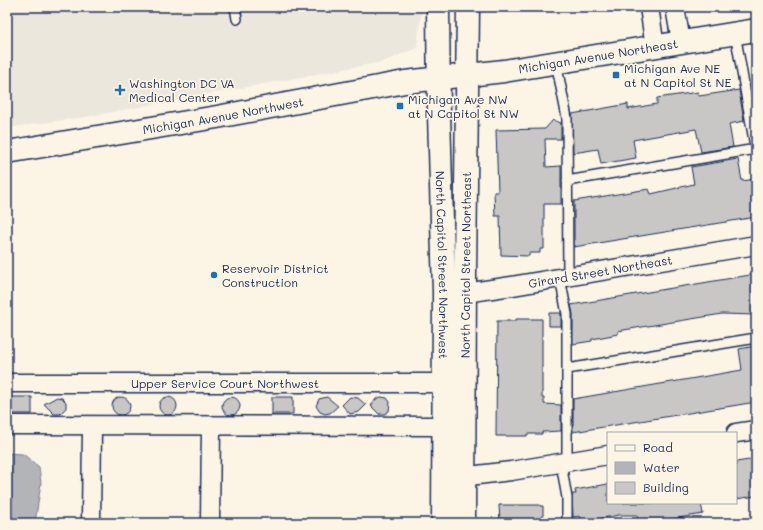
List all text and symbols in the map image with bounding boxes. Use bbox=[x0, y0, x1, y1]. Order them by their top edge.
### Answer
street label: Michigan Avenue Northeast bbox=[517, 35, 679, 77]
place label: Michigan Ave NE at N Capitol St NE bbox=[624, 60, 731, 90]
marker: Michigan Ave NE at N Capitol St NE bbox=[611, 70, 621, 80]
place label: Washington DC VA Medical Center bbox=[129, 75, 235, 105]
marker: Washington DC VA Medical Center bbox=[114, 84, 126, 96]
place label: Michigan Ave NW at N Capitol St NW bbox=[408, 91, 519, 121]
street label: Michigan Avenue Northwest bbox=[141, 93, 305, 137]
marker: Michigan Ave NW at N Capitol St NW bbox=[395, 101, 405, 111]
street label: North Capitol Street Northwest bbox=[433, 171, 452, 359]
street label: North Capitol Street Northeast bbox=[457, 172, 474, 358]
street label: Girard Street Northeast bbox=[527, 251, 673, 291]
place label: Reservoir District Construction bbox=[222, 260, 328, 290]
marker: Reservoir District Construction bbox=[209, 270, 219, 280]
street label: Upper Service Court Northwest bbox=[131, 375, 319, 391]
legend bbox=[607, 432, 737, 504]
text: Road bbox=[643, 439, 673, 455]
text: Water bbox=[643, 459, 680, 475]
text: Building bbox=[643, 479, 689, 495]

